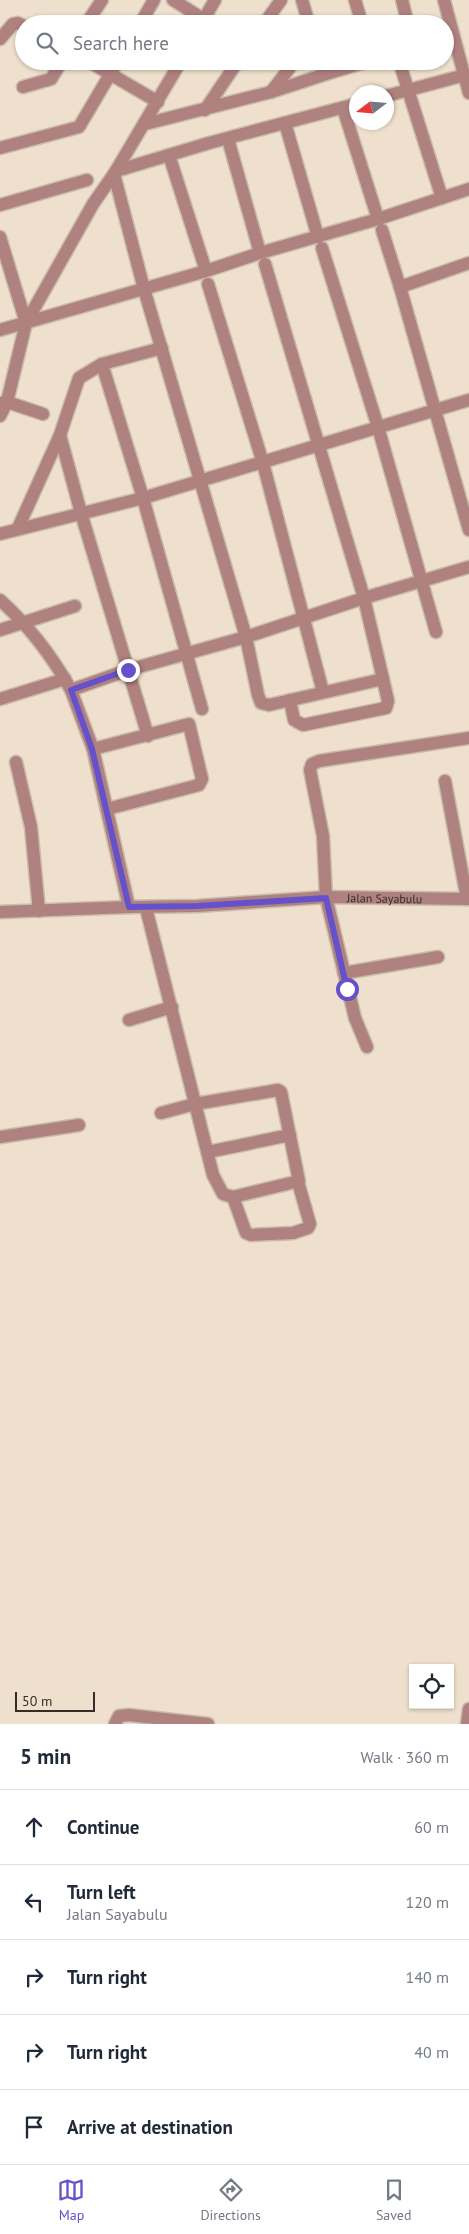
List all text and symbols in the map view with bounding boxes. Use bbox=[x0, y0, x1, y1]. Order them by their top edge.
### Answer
search box bbox=[15, 15, 454, 70]
icon: search bbox=[33, 29, 61, 57]
text: Search here bbox=[73, 31, 169, 55]
north arrow bbox=[349, 85, 394, 130]
route end bbox=[117, 659, 140, 682]
street label: Jalan Sayabulu bbox=[346, 890, 422, 906]
route start bbox=[336, 978, 359, 1001]
map controls bbox=[409, 1664, 454, 1709]
button: locate bbox=[409, 1664, 454, 1709]
scale bar bbox=[15, 1689, 95, 1712]
text: 50 m bbox=[22, 1692, 52, 1710]
text: 5 min bbox=[20, 1743, 71, 1770]
text: Walk · 360 m bbox=[360, 1747, 449, 1767]
icon: ahead bbox=[20, 1813, 48, 1841]
text: Continue bbox=[67, 1815, 139, 1839]
text: 60 m bbox=[414, 1817, 449, 1837]
text: Turn left bbox=[67, 1880, 136, 1904]
icon: left bbox=[20, 1888, 48, 1916]
text: 120 m bbox=[406, 1892, 449, 1912]
text: Jalan Sayabulu bbox=[67, 1904, 168, 1924]
icon: right bbox=[20, 1963, 48, 1991]
text: Turn right bbox=[67, 1965, 147, 1989]
text: 140 m bbox=[406, 1967, 449, 1987]
icon: right bbox=[20, 2038, 48, 2066]
text: Turn right bbox=[67, 2040, 147, 2064]
text: 40 m bbox=[414, 2042, 449, 2062]
icon: arrive bbox=[20, 2113, 48, 2141]
text: Arrive at destination bbox=[67, 2115, 233, 2139]
tab: Map bbox=[57, 2176, 85, 2224]
tab: Directions bbox=[200, 2176, 261, 2224]
tab: Saved bbox=[376, 2176, 412, 2224]

